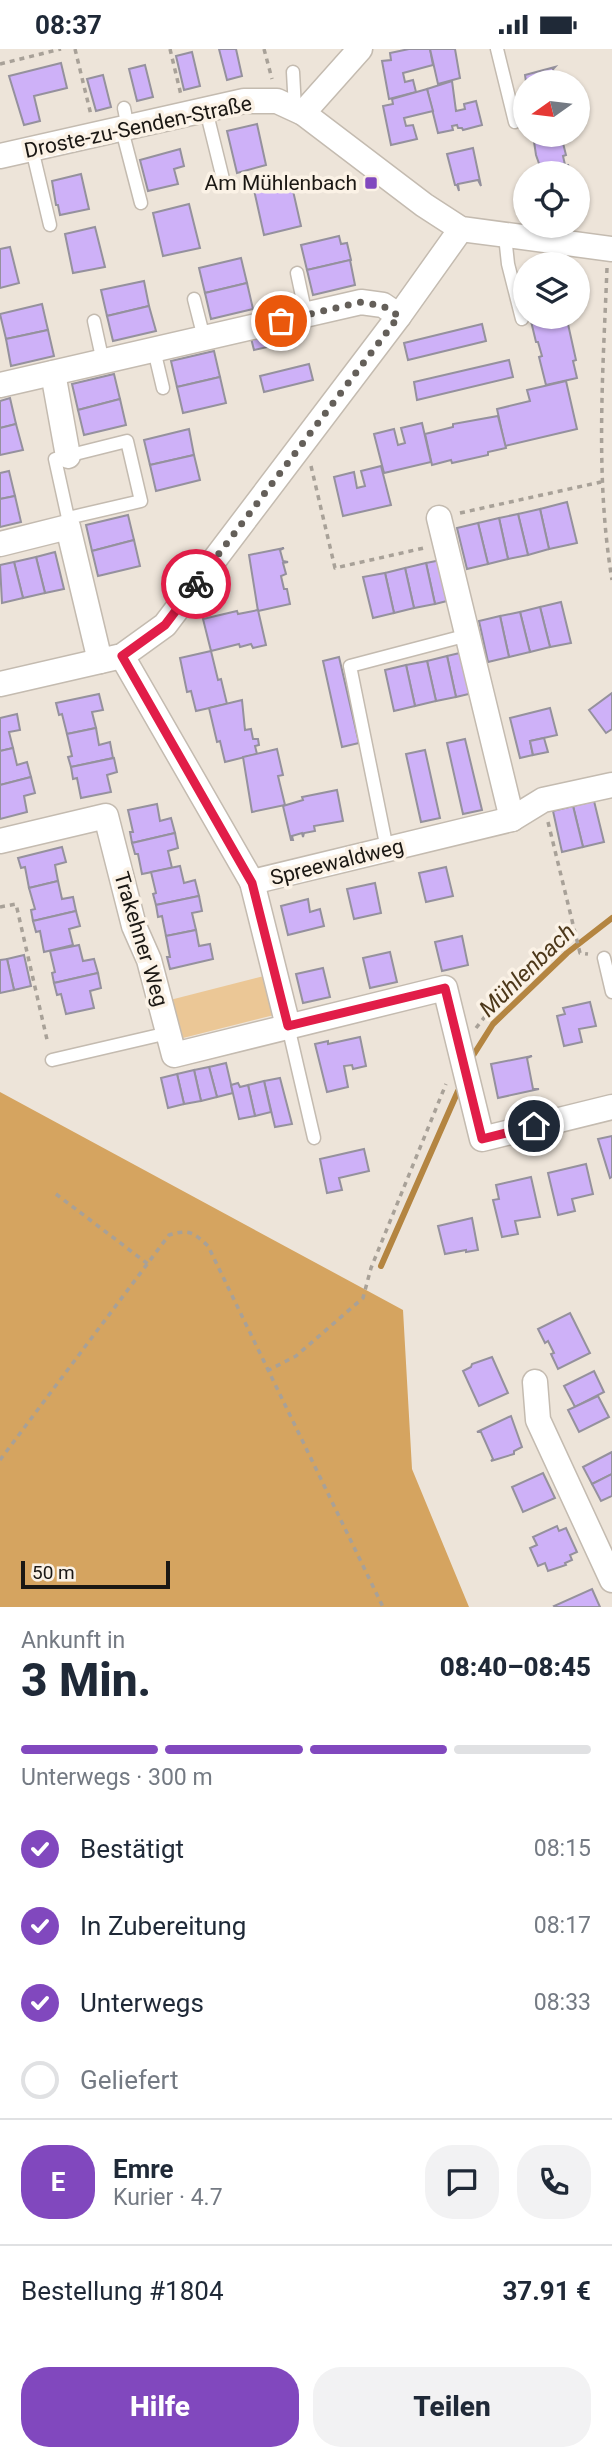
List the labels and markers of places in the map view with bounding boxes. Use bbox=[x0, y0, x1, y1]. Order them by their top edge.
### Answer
place label: Am Mühlenbach bbox=[205, 171, 357, 195]
marker: Am Mühlenbach bbox=[363, 175, 379, 191]
pin bbox=[251, 291, 311, 351]
pin bbox=[504, 1096, 564, 1156]

